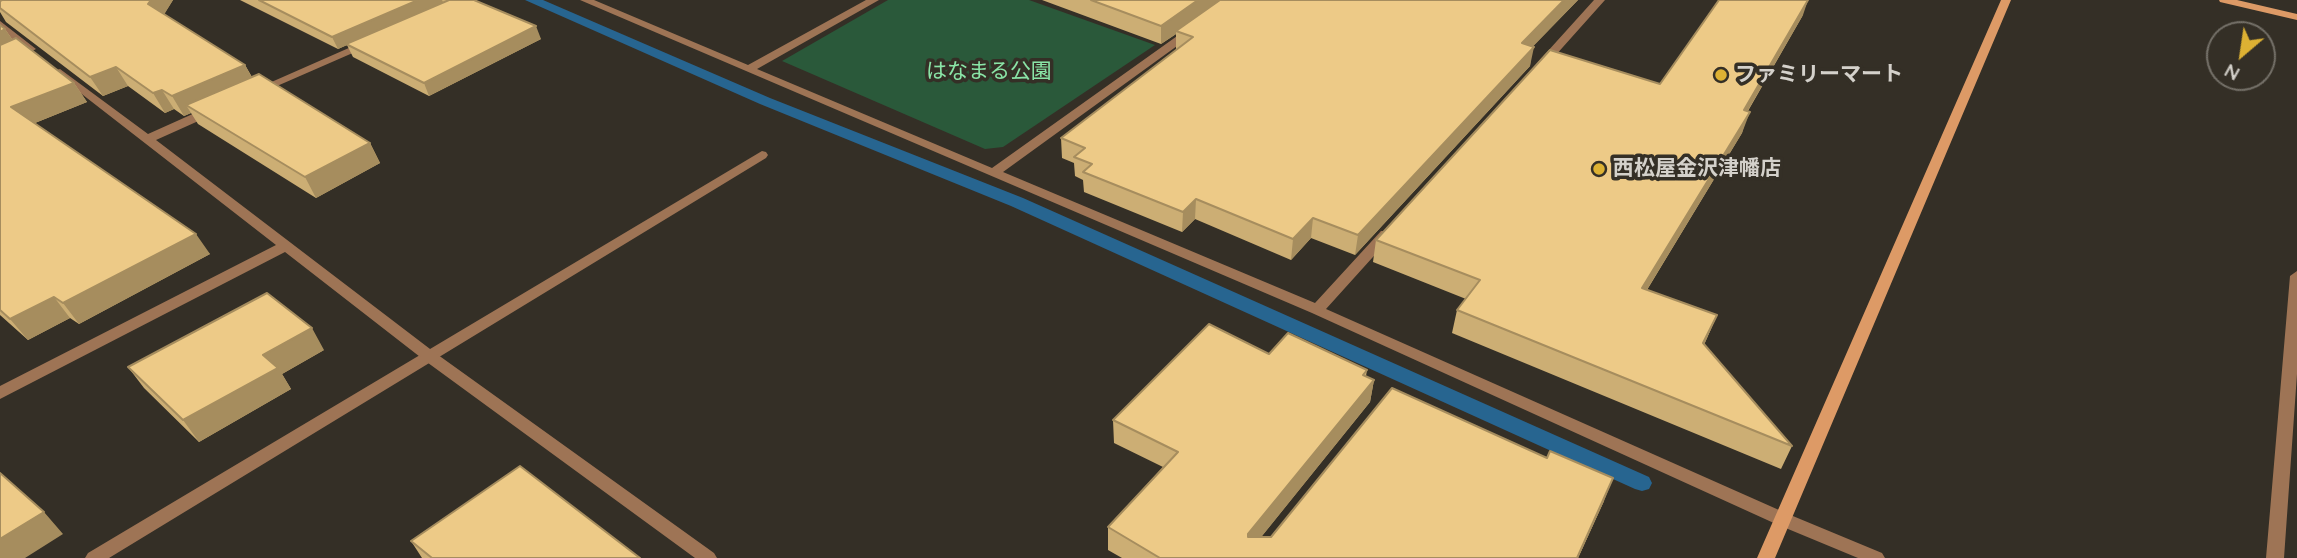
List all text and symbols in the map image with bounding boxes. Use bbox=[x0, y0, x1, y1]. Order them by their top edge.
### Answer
north arrow bbox=[2206, 21, 2276, 91]
park label: はなまる公園 bbox=[926, 59, 1052, 85]
text: N bbox=[2220, 59, 2244, 86]
place label: ファミリーマート bbox=[1735, 62, 1903, 88]
marker: ファミリーマート bbox=[1713, 67, 1729, 83]
place label: 西松屋金沢津幡店 bbox=[1613, 156, 1781, 182]
marker: 西松屋金沢津幡店 bbox=[1591, 161, 1607, 177]

